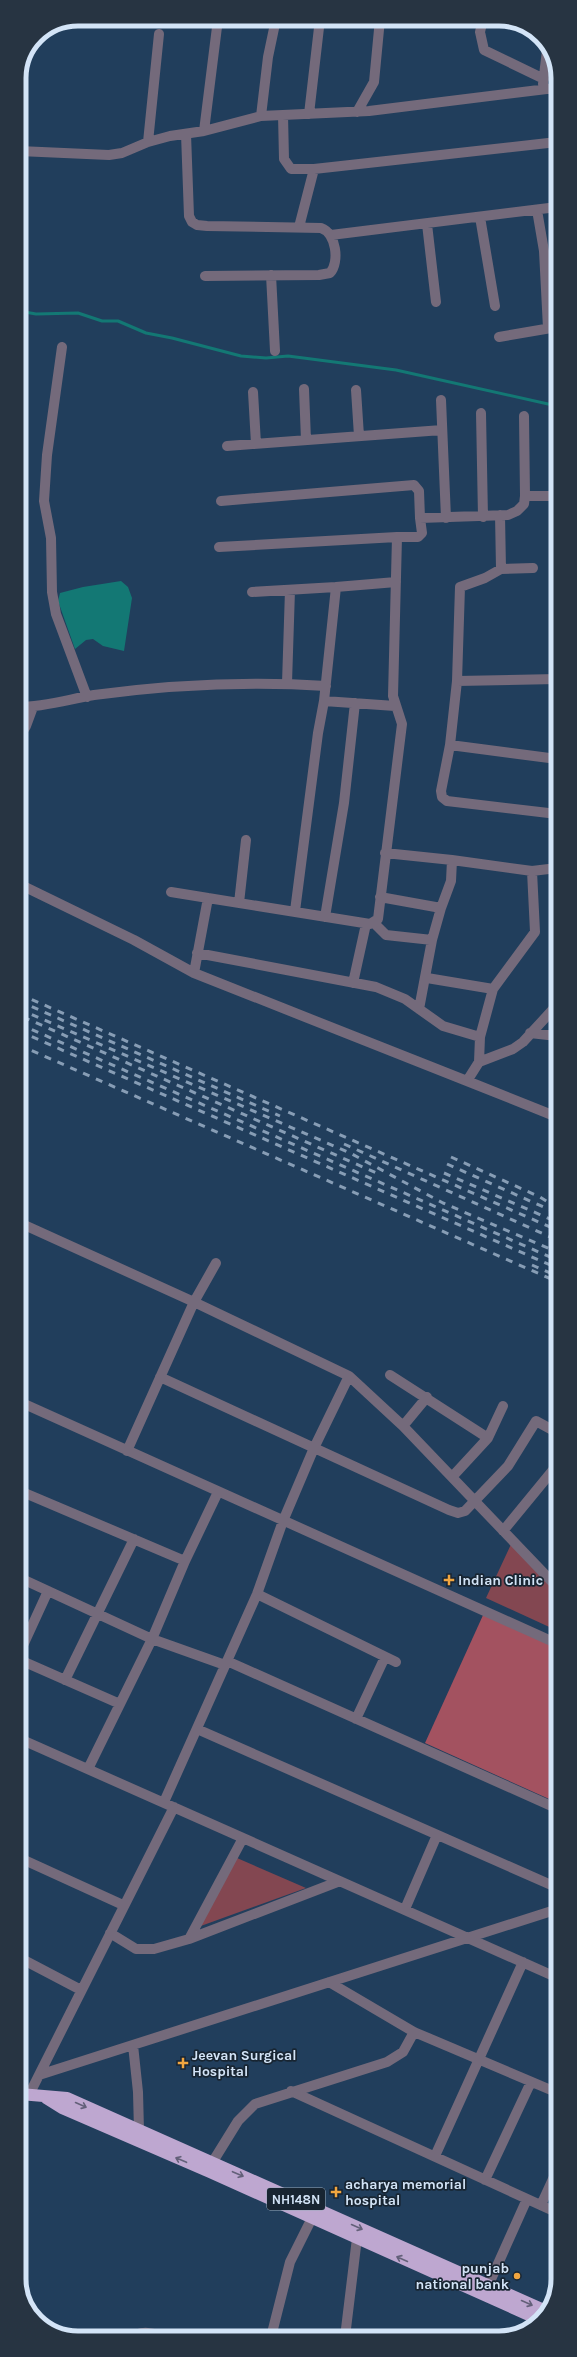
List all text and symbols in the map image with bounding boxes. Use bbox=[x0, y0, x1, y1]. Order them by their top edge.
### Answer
place label: Indian Clinic bbox=[458, 1572, 543, 1589]
marker: Indian Clinic bbox=[443, 1574, 455, 1586]
place label: Jeevan Surgical Hospital bbox=[192, 2047, 296, 2080]
marker: Jeevan Surgical Hospital bbox=[177, 2057, 189, 2069]
one-way arrow bbox=[74, 2102, 86, 2109]
one-way arrow bbox=[175, 2155, 187, 2163]
one-way arrow bbox=[232, 2171, 244, 2178]
place label: acharya memorial hospital bbox=[345, 2176, 466, 2209]
marker: acharya memorial hospital bbox=[330, 2186, 342, 2198]
road number: NH148N bbox=[267, 2188, 325, 2210]
one-way arrow bbox=[351, 2223, 363, 2231]
one-way arrow bbox=[396, 2255, 408, 2262]
place label: punjab national bank bbox=[416, 2260, 510, 2293]
marker: punjab national bank bbox=[512, 2271, 522, 2281]
one-way arrow bbox=[520, 2300, 532, 2307]

